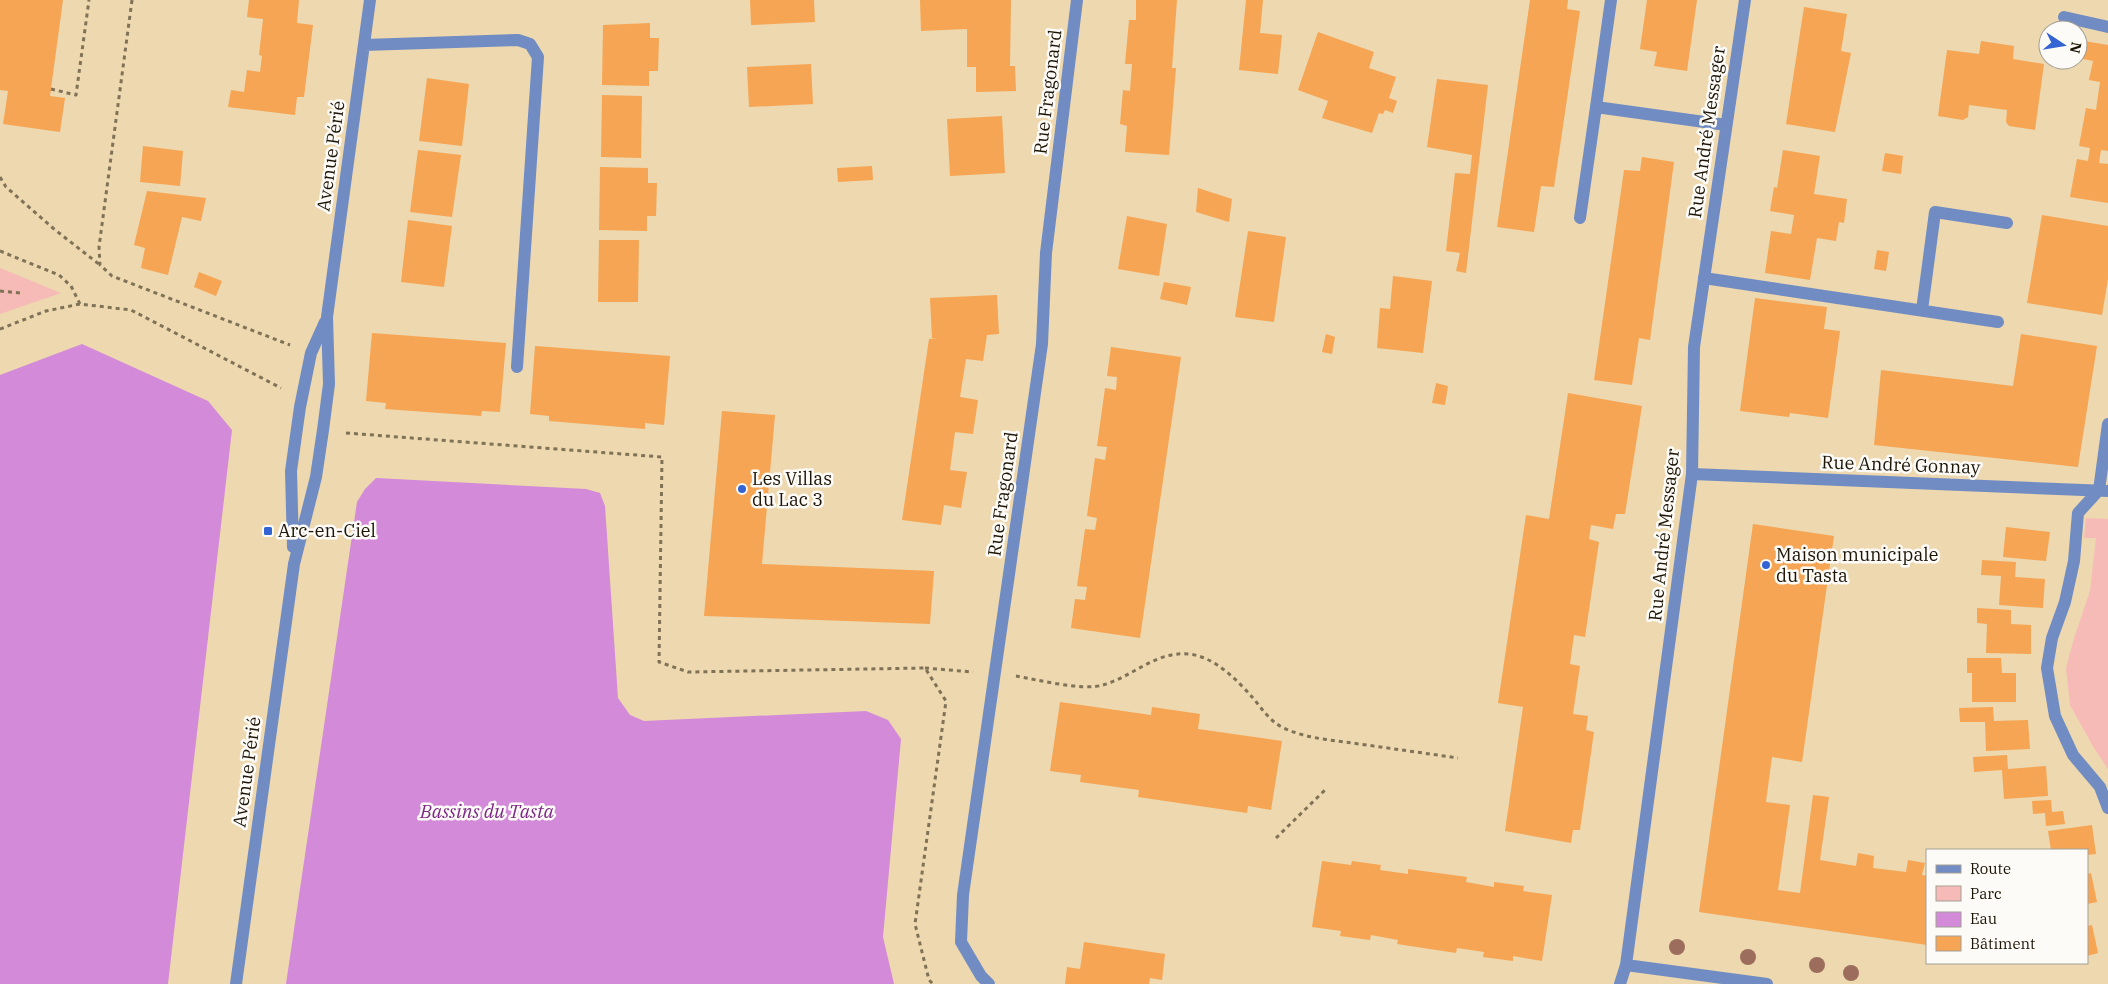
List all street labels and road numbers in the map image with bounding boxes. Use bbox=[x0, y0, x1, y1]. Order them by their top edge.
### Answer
street label: Rue Fragonard bbox=[1028, 28, 1067, 156]
street label: Rue André Messager bbox=[1683, 44, 1730, 219]
street label: Avenue Périé bbox=[311, 99, 350, 213]
street label: Rue Fragonard bbox=[982, 430, 1023, 558]
street label: Rue André Messager bbox=[1643, 447, 1684, 622]
street label: Rue André Gonnay bbox=[1821, 450, 1981, 479]
street label: Avenue Périé bbox=[227, 715, 266, 829]

